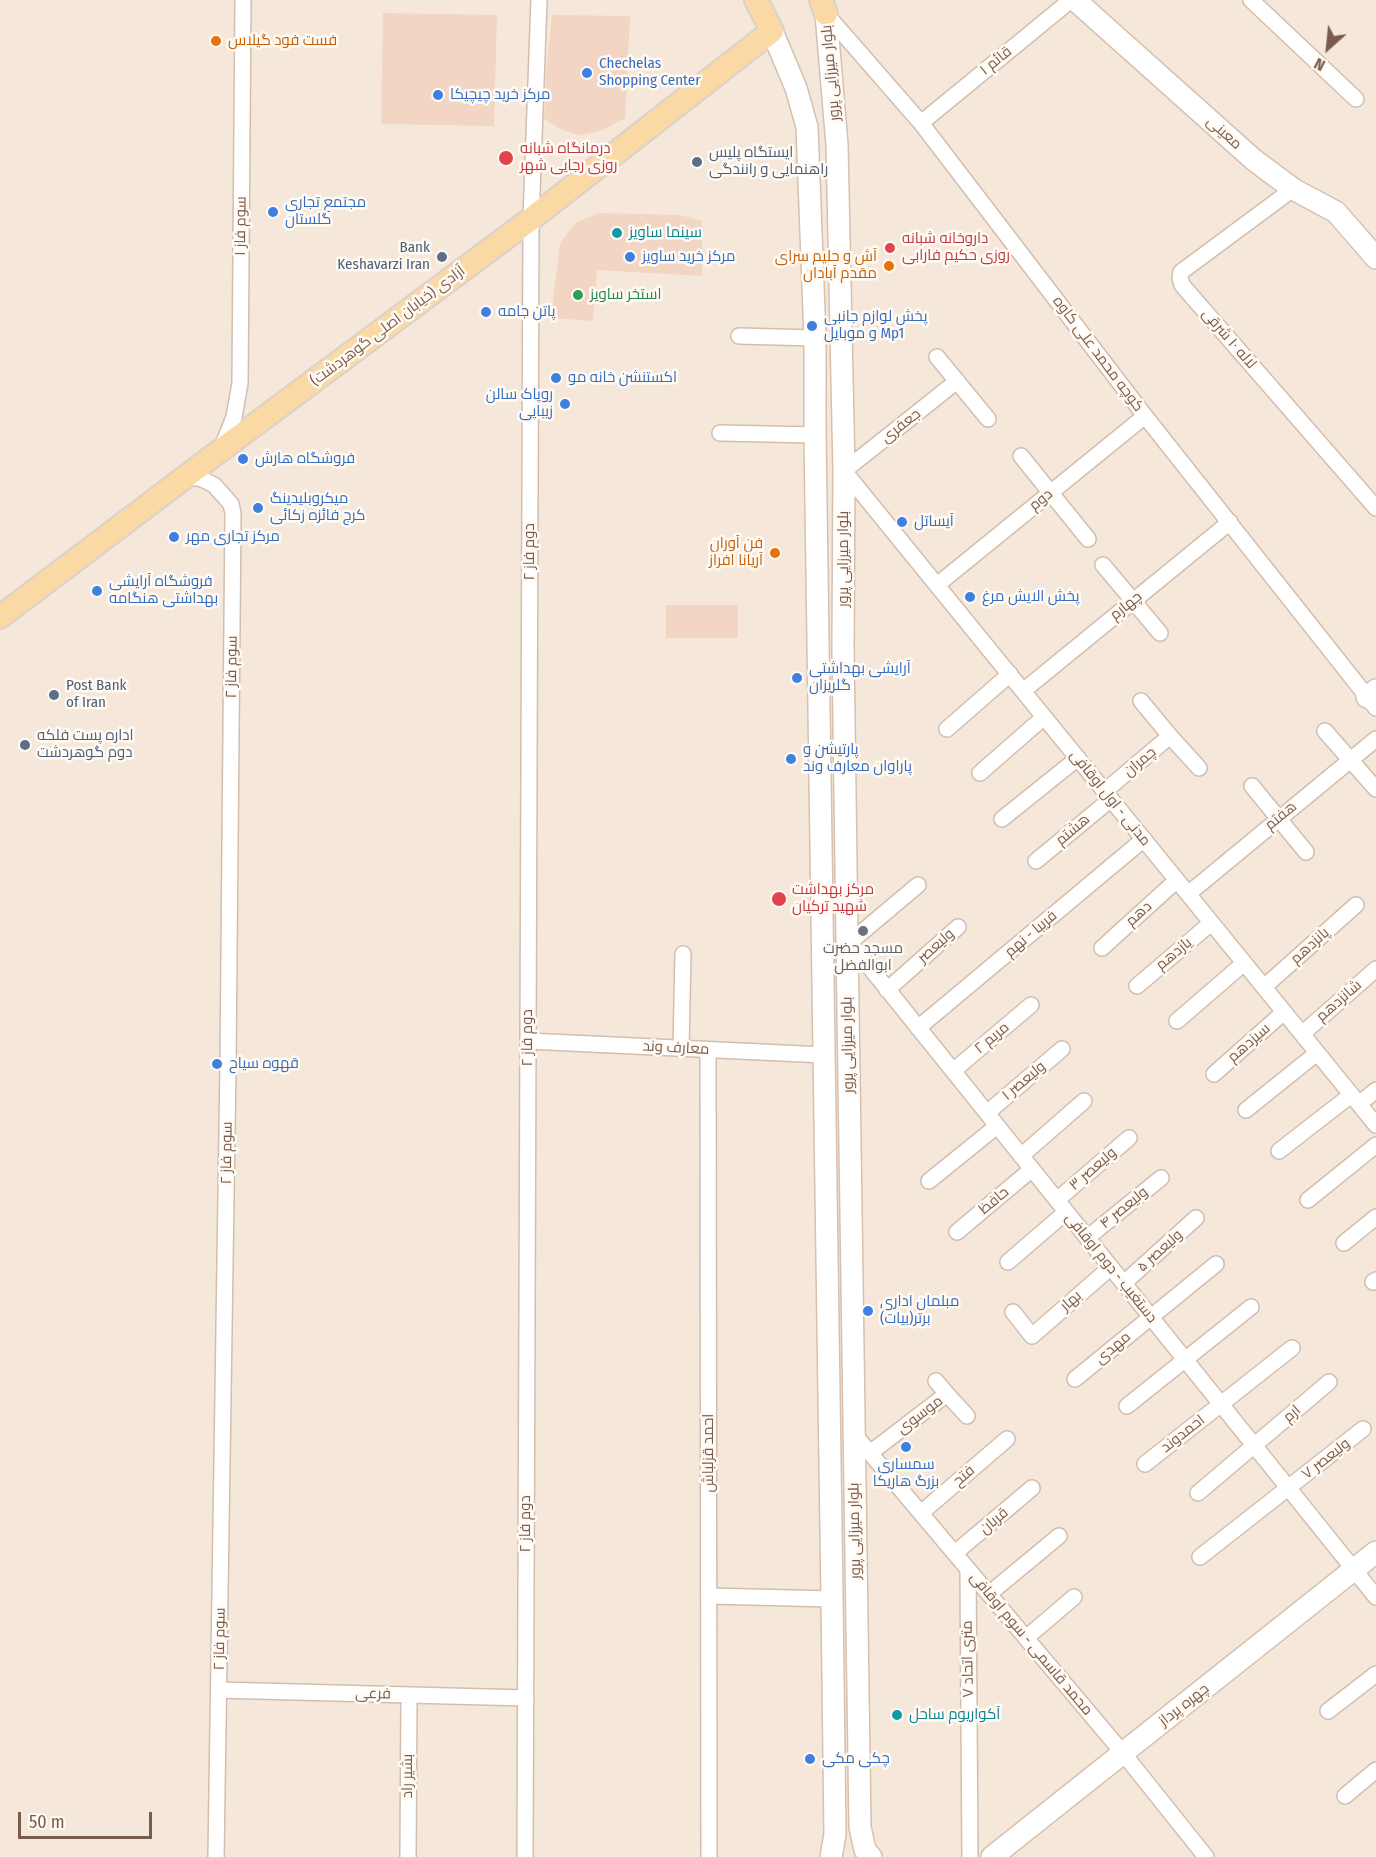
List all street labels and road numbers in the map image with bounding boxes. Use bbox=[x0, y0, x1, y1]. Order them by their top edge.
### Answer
street label: بلوار میرزایی پرور bbox=[818, 24, 844, 122]
street label: قائم ۱ bbox=[977, 43, 1015, 79]
street label: معینی bbox=[1203, 113, 1245, 153]
street label: سوم فاز ۱ bbox=[231, 196, 251, 256]
street label: آزادی (خیابان اصلی گوهردشت) bbox=[307, 262, 469, 390]
street label: کوچه محمد علی کاوه bbox=[1049, 293, 1147, 415]
street label: لاله ۱۰ شرقی bbox=[1198, 305, 1260, 373]
street label: جعفری bbox=[878, 405, 924, 447]
street label: دوم bbox=[1026, 485, 1056, 515]
street label: بلوار میرزایی پرور bbox=[835, 511, 853, 607]
street label: دوم فاز ۲ bbox=[521, 523, 539, 581]
street label: چهارم bbox=[1106, 588, 1146, 624]
street label: سوم فاز ۲ bbox=[222, 635, 242, 699]
street label: چمران bbox=[1120, 743, 1160, 781]
street label: مدنی - اول اوقافی bbox=[1066, 746, 1154, 850]
street label: هفتم bbox=[1261, 798, 1301, 834]
street label: هشتم bbox=[1052, 811, 1094, 849]
street label: دهم bbox=[1122, 898, 1156, 930]
street label: فریبا - نهم bbox=[1001, 907, 1061, 961]
street label: پانزدهم bbox=[1287, 924, 1333, 968]
street label: ولیعصر bbox=[914, 925, 958, 967]
street label: یازدهم bbox=[1152, 934, 1196, 974]
street label: شانزدهم bbox=[1313, 976, 1365, 1026]
street label: بلوار میرزایی پرور bbox=[838, 996, 858, 1094]
street label: دوم فاز ۲ bbox=[519, 1009, 537, 1067]
street label: مریم ۲ bbox=[971, 1018, 1013, 1058]
street label: سیزدهم bbox=[1224, 1020, 1274, 1066]
street label: معارف وند bbox=[642, 1037, 710, 1059]
street label: ولیعصر ۱ bbox=[999, 1058, 1049, 1104]
street label: سوم فاز ۲ bbox=[217, 1121, 237, 1185]
street label: ولیعصر ۳ bbox=[1066, 1144, 1120, 1194]
street label: حافظ bbox=[975, 1183, 1013, 1219]
street label: ولیعصر ۴ bbox=[1096, 1183, 1152, 1233]
street label: دستغیب - دوم اوقافی bbox=[1061, 1209, 1161, 1327]
street label: ولیعصر ۵ bbox=[1134, 1226, 1186, 1276]
street label: بهار bbox=[1057, 1287, 1085, 1315]
street label: مهدی bbox=[1092, 1328, 1134, 1368]
street label: موسوی bbox=[893, 1392, 947, 1438]
street label: ارم bbox=[1280, 1402, 1304, 1426]
street label: احمدوند bbox=[1157, 1411, 1209, 1457]
street label: احمد قزلباش bbox=[700, 1414, 718, 1492]
street label: ولیعصر ۷ bbox=[1298, 1435, 1354, 1483]
street label: فتح bbox=[949, 1462, 979, 1490]
street label: بلوار میرزایی پرور bbox=[845, 1482, 865, 1580]
street label: دوم فاز ۲ bbox=[517, 1495, 535, 1553]
street label: قربان bbox=[976, 1504, 1012, 1538]
street label: محمد قاسمی - سوم اوقافی bbox=[966, 1569, 1096, 1719]
street label: سوم فاز ۲ bbox=[210, 1607, 230, 1671]
street label: ۷ متری اتحاد bbox=[958, 1620, 978, 1698]
street label: چهره پرداز bbox=[1155, 1680, 1213, 1730]
street label: فرعی bbox=[355, 1685, 391, 1703]
street label: بشیر راد bbox=[399, 1754, 417, 1798]

